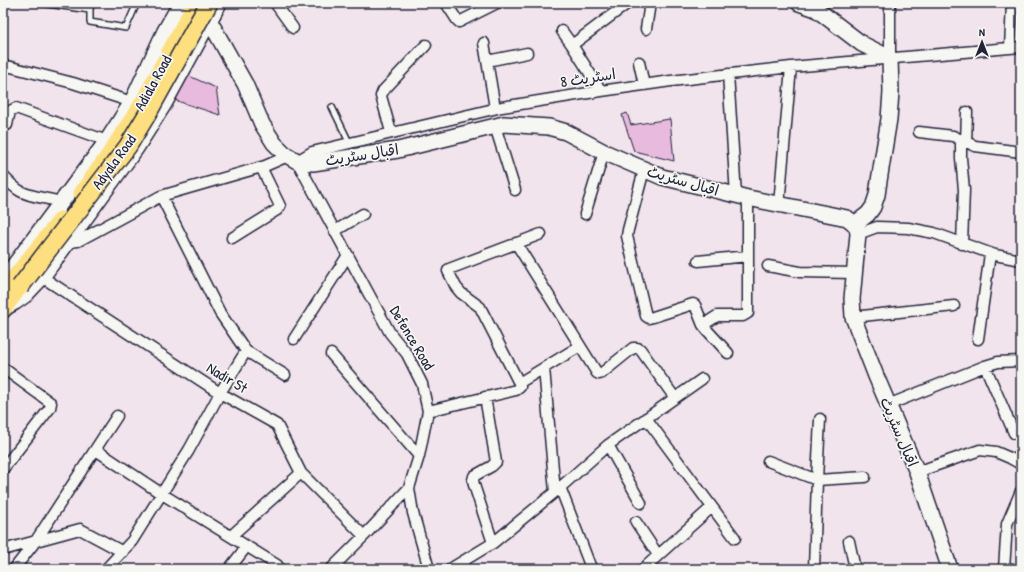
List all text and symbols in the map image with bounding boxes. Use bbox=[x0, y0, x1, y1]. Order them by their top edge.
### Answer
north arrow bbox=[962, 22, 1002, 62]
text: N bbox=[979, 25, 985, 39]
street label: Adiala Road bbox=[129, 51, 176, 114]
street label: اسٹریٹ 8 bbox=[559, 63, 617, 92]
street label: Adyala Road bbox=[86, 130, 141, 193]
street label: اقبال سٹریٹ bbox=[324, 138, 400, 171]
street label: اقبال سٹریٹ bbox=[645, 160, 722, 201]
street label: Defence Road bbox=[385, 302, 440, 374]
street label: Nadir St bbox=[203, 357, 252, 398]
street label: اقبال سٹریٹ bbox=[875, 394, 924, 470]

